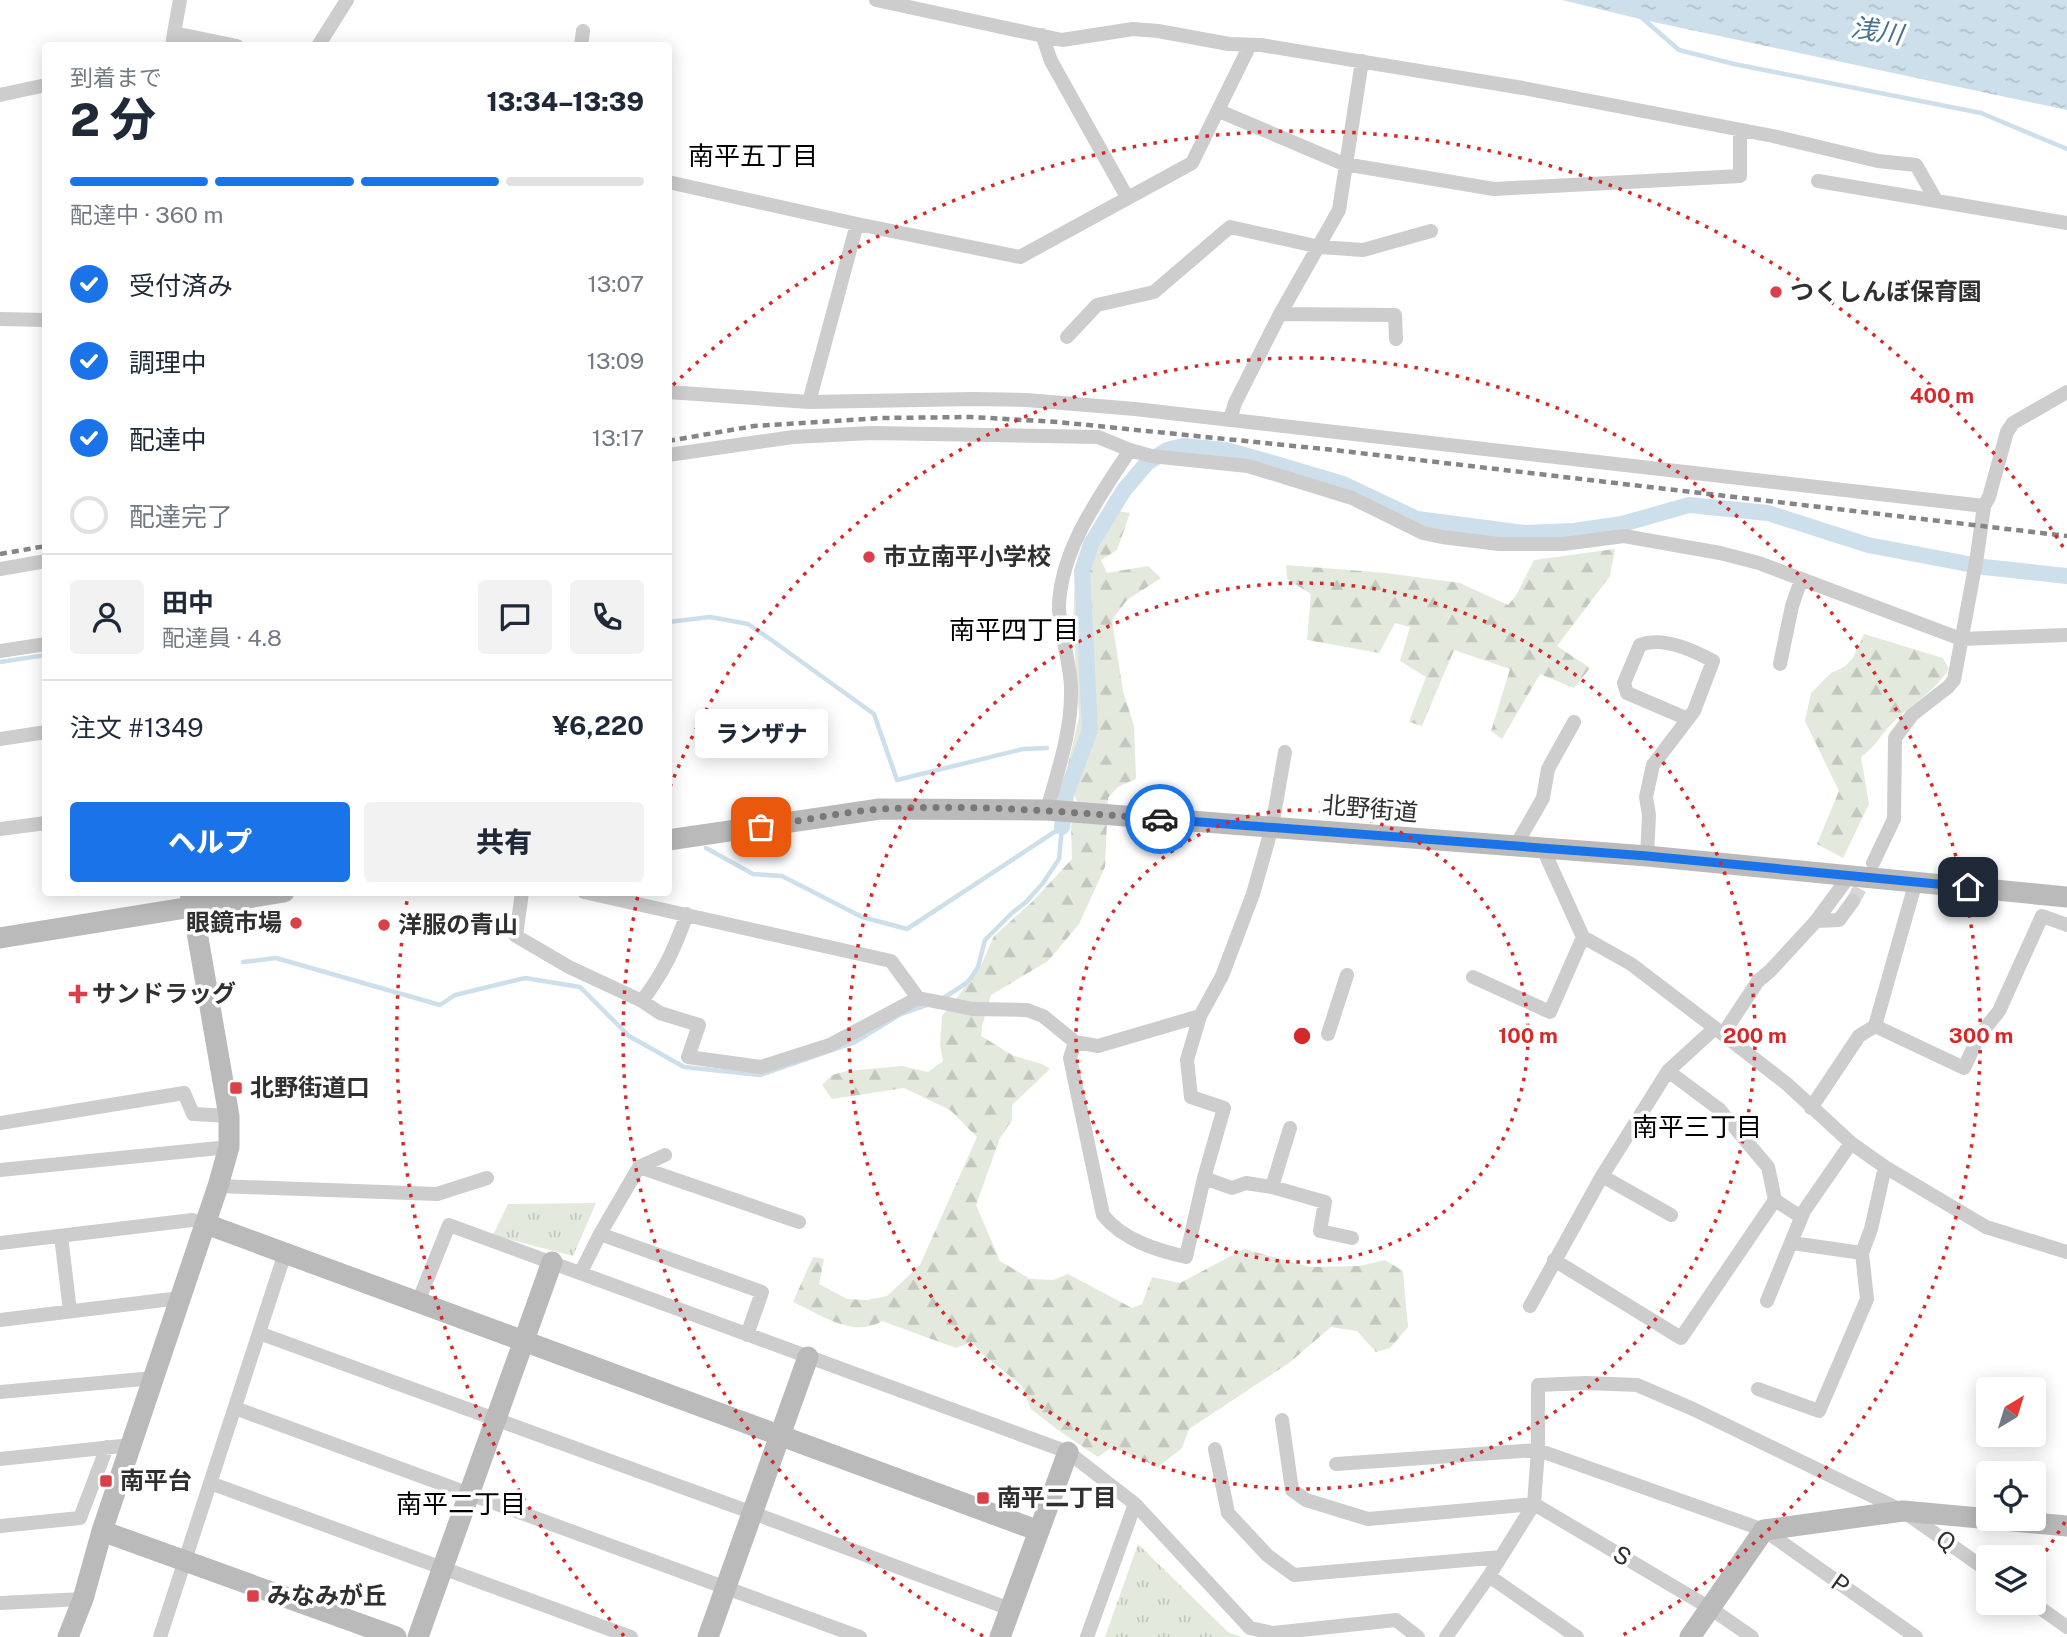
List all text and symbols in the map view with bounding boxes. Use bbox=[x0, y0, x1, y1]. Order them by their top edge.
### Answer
water label: 浅川 bbox=[1849, 11, 1908, 50]
text: 到着まで bbox=[70, 64, 162, 91]
text: 13:34–13:39 bbox=[486, 86, 644, 117]
text: 2 分 bbox=[70, 92, 156, 146]
district label: 南平五丁目 bbox=[688, 140, 818, 171]
text: 配達中 · 360 m bbox=[70, 201, 223, 228]
icon: check bbox=[70, 265, 108, 303]
text: 受付済み bbox=[129, 270, 233, 301]
text: 13:07 bbox=[587, 270, 644, 297]
place label: つくしんぼ保育園 bbox=[1790, 277, 1982, 305]
marker: つくしんぼ保育園 bbox=[1768, 284, 1784, 300]
icon: check bbox=[70, 342, 108, 380]
text: 調理中 bbox=[129, 347, 207, 378]
text: 13:09 bbox=[587, 347, 644, 374]
text: 400 m bbox=[1910, 383, 1974, 408]
icon: check bbox=[70, 419, 108, 457]
text: 配達中 bbox=[129, 424, 207, 455]
text: 13:17 bbox=[592, 424, 644, 451]
text: 配達完了 bbox=[129, 501, 233, 532]
place label: 市立南平小学校 bbox=[883, 542, 1051, 570]
marker: 市立南平小学校 bbox=[861, 549, 877, 565]
button: person bbox=[70, 580, 144, 654]
button: chat bbox=[478, 580, 552, 654]
button: phone bbox=[570, 580, 644, 654]
text: 田中 bbox=[162, 587, 214, 618]
district label: 南平四丁目 bbox=[949, 614, 1079, 645]
text: 配達員 · 4.8 bbox=[162, 624, 282, 651]
callout: ランザナ bbox=[694, 708, 828, 757]
text: ¥6,220 bbox=[552, 710, 644, 741]
text: 注文 #1349 bbox=[70, 712, 204, 743]
text: ランザナ bbox=[716, 720, 808, 747]
courier bbox=[1125, 784, 1195, 854]
street label: 北野街道 bbox=[1321, 790, 1419, 826]
pin bbox=[731, 797, 791, 857]
icon: car bbox=[1141, 800, 1179, 838]
button: ヘルプ bbox=[70, 802, 350, 882]
button: 共有 bbox=[364, 802, 644, 882]
icon: bag bbox=[742, 808, 780, 846]
pin bbox=[1938, 857, 1998, 917]
icon: home bbox=[1949, 868, 1987, 906]
place label: 眼鏡市場 bbox=[186, 908, 282, 936]
place label: 洋服の青山 bbox=[398, 910, 518, 938]
marker: 眼鏡市場 bbox=[288, 915, 304, 931]
marker: 洋服の青山 bbox=[376, 917, 392, 933]
place label: サンドラッグ bbox=[92, 979, 236, 1007]
marker: サンドラッグ bbox=[70, 986, 86, 1002]
text: 100 m bbox=[1498, 1023, 1558, 1048]
text: 200 m bbox=[1723, 1023, 1787, 1048]
text: 300 m bbox=[1949, 1023, 2013, 1048]
centre of rings bbox=[1290, 1024, 1314, 1048]
place label: 北野街道口 bbox=[250, 1073, 370, 1101]
marker: 北野街道口 bbox=[228, 1080, 244, 1096]
district label: 南平三丁目 bbox=[1632, 1111, 1762, 1142]
north arrow bbox=[1976, 1377, 2046, 1447]
map controls bbox=[1976, 1377, 2046, 1615]
button: locate bbox=[1976, 1461, 2046, 1531]
place label: 南平台 bbox=[120, 1466, 192, 1494]
marker: 南平台 bbox=[98, 1473, 114, 1489]
place label: 南平二丁目 bbox=[997, 1483, 1117, 1511]
district label: 南平二丁目 bbox=[396, 1488, 526, 1519]
marker: 南平二丁目 bbox=[975, 1490, 991, 1506]
street label: Q bbox=[1931, 1524, 1962, 1557]
street label: S bbox=[1608, 1539, 1637, 1571]
button: layers bbox=[1976, 1545, 2046, 1615]
street label: P bbox=[1826, 1567, 1855, 1599]
place label: みなみが丘 bbox=[267, 1581, 387, 1609]
marker: みなみが丘 bbox=[245, 1588, 261, 1604]

